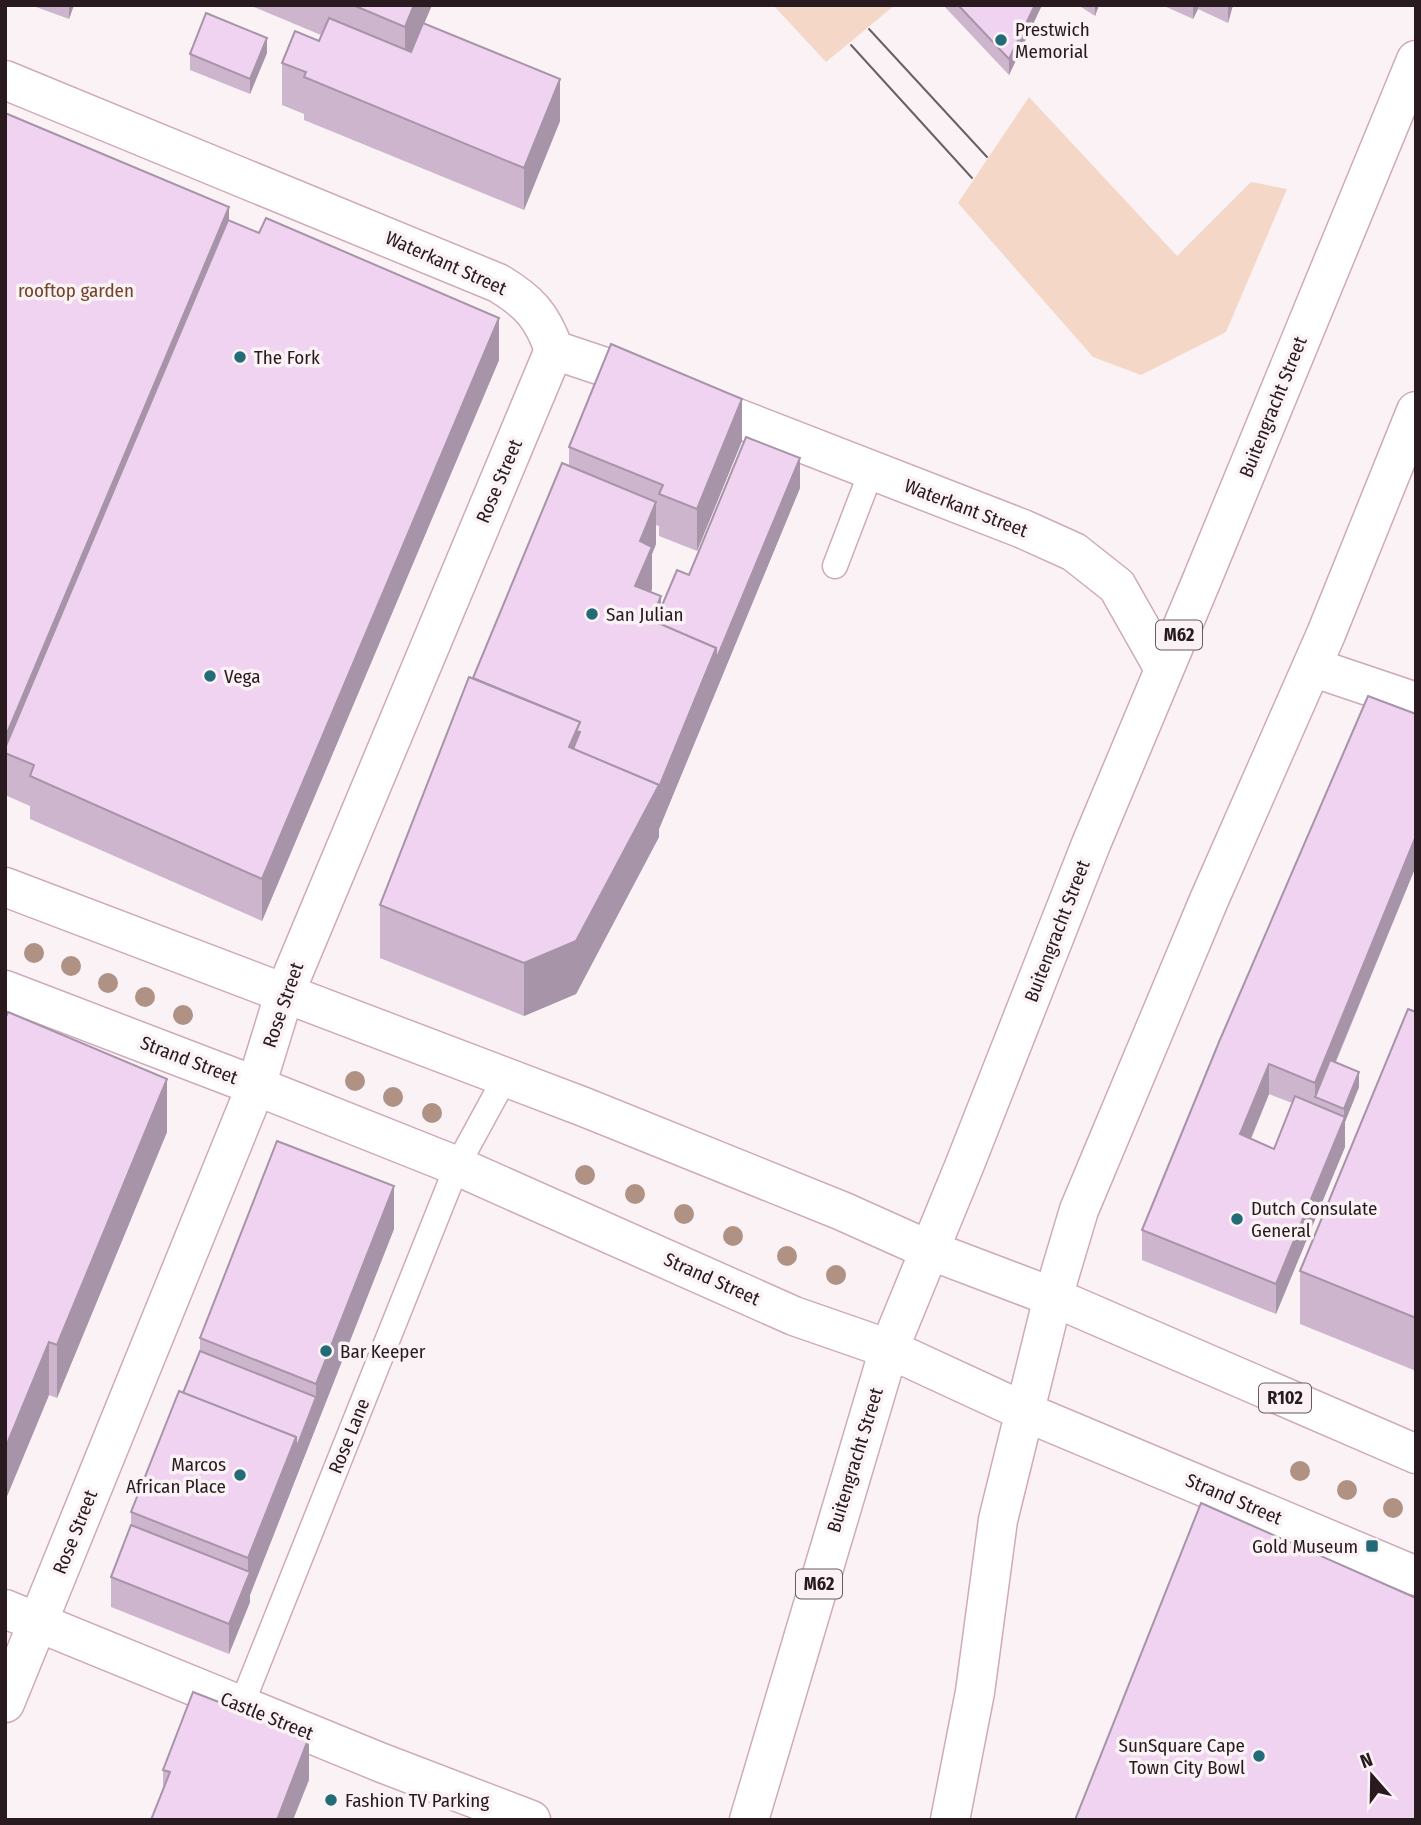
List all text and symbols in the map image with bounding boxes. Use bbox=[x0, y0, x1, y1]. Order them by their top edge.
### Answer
place label: Prestwich Memorial bbox=[1015, 18, 1090, 63]
marker: Prestwich Memorial bbox=[993, 32, 1009, 48]
street label: Waterkant Street bbox=[382, 226, 511, 300]
park label: rooftop garden bbox=[18, 279, 134, 302]
street label: Buitengracht Street bbox=[1234, 332, 1312, 481]
place label: The Fork bbox=[254, 346, 320, 369]
marker: The Fork bbox=[232, 349, 248, 365]
street label: Rose Street bbox=[471, 435, 527, 526]
street label: Waterkant Street bbox=[901, 474, 1032, 542]
place label: San Julian bbox=[606, 603, 683, 626]
marker: San Julian bbox=[584, 606, 600, 622]
road number: M62 bbox=[1156, 620, 1202, 650]
place label: Vega bbox=[224, 665, 260, 688]
marker: Vega bbox=[202, 668, 218, 684]
street label: Buitengracht Street bbox=[1019, 856, 1095, 1005]
street label: Rose Street bbox=[258, 959, 309, 1051]
street label: Strand Street bbox=[137, 1031, 242, 1089]
place label: Dutch Consulate General bbox=[1251, 1197, 1377, 1242]
marker: Dutch Consulate General bbox=[1229, 1211, 1245, 1227]
street label: Strand Street bbox=[661, 1248, 764, 1311]
place label: Bar Keeper bbox=[340, 1340, 426, 1363]
marker: Bar Keeper bbox=[318, 1343, 334, 1359]
street label: Buitengracht Street bbox=[822, 1384, 888, 1535]
road number: R102 bbox=[1259, 1384, 1311, 1413]
street label: Rose Lane bbox=[324, 1395, 374, 1477]
place label: Marcos African Place bbox=[126, 1453, 226, 1498]
marker: Marcos African Place bbox=[232, 1467, 248, 1483]
street label: Strand Street bbox=[1182, 1468, 1286, 1530]
street label: Rose Street bbox=[48, 1486, 103, 1577]
place label: Gold Museum bbox=[1252, 1535, 1358, 1558]
marker: Gold Museum bbox=[1364, 1538, 1380, 1554]
road number: M62 bbox=[796, 1569, 842, 1598]
street label: Castle Street bbox=[217, 1687, 318, 1745]
place label: SunSquare Cape Town City Bowl bbox=[1119, 1734, 1245, 1779]
north arrow bbox=[1337, 1741, 1407, 1811]
marker: SunSquare Cape Town City Bowl bbox=[1251, 1748, 1267, 1764]
text: N bbox=[1357, 1748, 1376, 1773]
place label: Fashion TV Parking bbox=[345, 1789, 489, 1812]
marker: Fashion TV Parking bbox=[323, 1792, 339, 1808]

